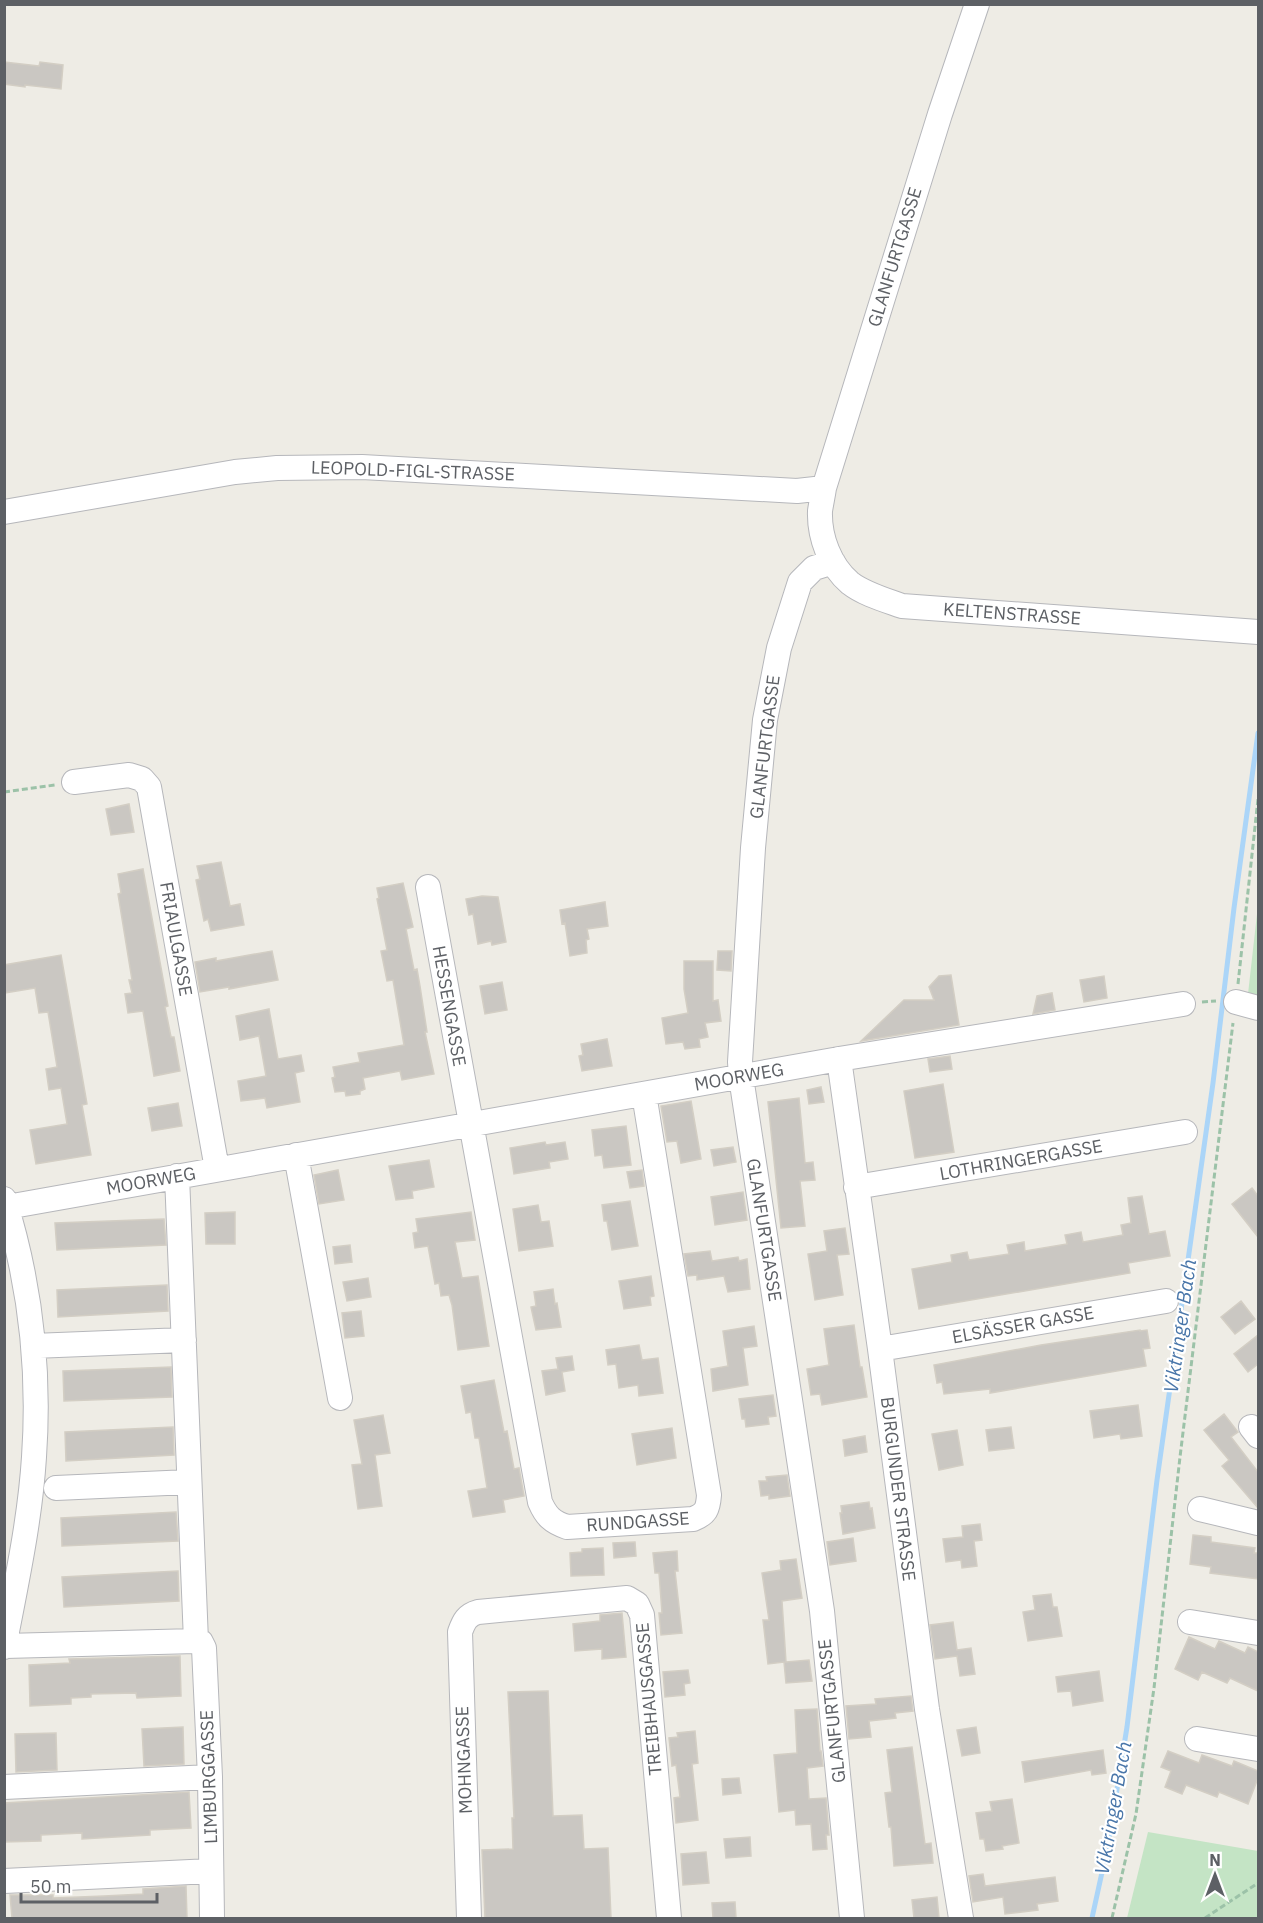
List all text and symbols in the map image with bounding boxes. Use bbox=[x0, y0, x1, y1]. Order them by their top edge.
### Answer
street label: GLANFURTGASSE bbox=[862, 184, 927, 329]
street label: LEOPOLD-FIGL-STRASSE bbox=[311, 455, 515, 486]
street label: KELTENSTRASSE bbox=[942, 597, 1082, 630]
street label: GLANFURTGASSE bbox=[744, 674, 785, 820]
street label: FRIAULGASSE bbox=[155, 880, 198, 998]
street label: HESSENGASSE bbox=[428, 944, 471, 1068]
street label: MOORWEG bbox=[692, 1057, 785, 1096]
street label: LOTHRINGERGASSE bbox=[938, 1134, 1104, 1185]
street label: GLANFURTGASSE bbox=[742, 1157, 787, 1303]
street label: MOORWEG bbox=[104, 1161, 197, 1200]
water label: Viktringer Bach bbox=[1157, 1257, 1202, 1395]
street label: ELSÄSSER GASSE bbox=[950, 1301, 1096, 1348]
street label: BURGUNDER STRASSE bbox=[876, 1395, 921, 1583]
street label: RUNDGASSE bbox=[585, 1506, 690, 1537]
street label: TREIBHAUSGASSE bbox=[630, 1622, 667, 1776]
street label: GLANFURTGASSE bbox=[813, 1638, 851, 1784]
street label: MOHNGASSE bbox=[450, 1706, 477, 1814]
street label: LIMBURGGASSE bbox=[195, 1710, 222, 1844]
water label: Viktringer Bach bbox=[1087, 1739, 1138, 1877]
north arrow bbox=[1185, 1845, 1245, 1905]
text: N bbox=[1209, 1850, 1221, 1870]
scale bar bbox=[21, 1866, 158, 1904]
text: 50 m bbox=[30, 1875, 72, 1898]

